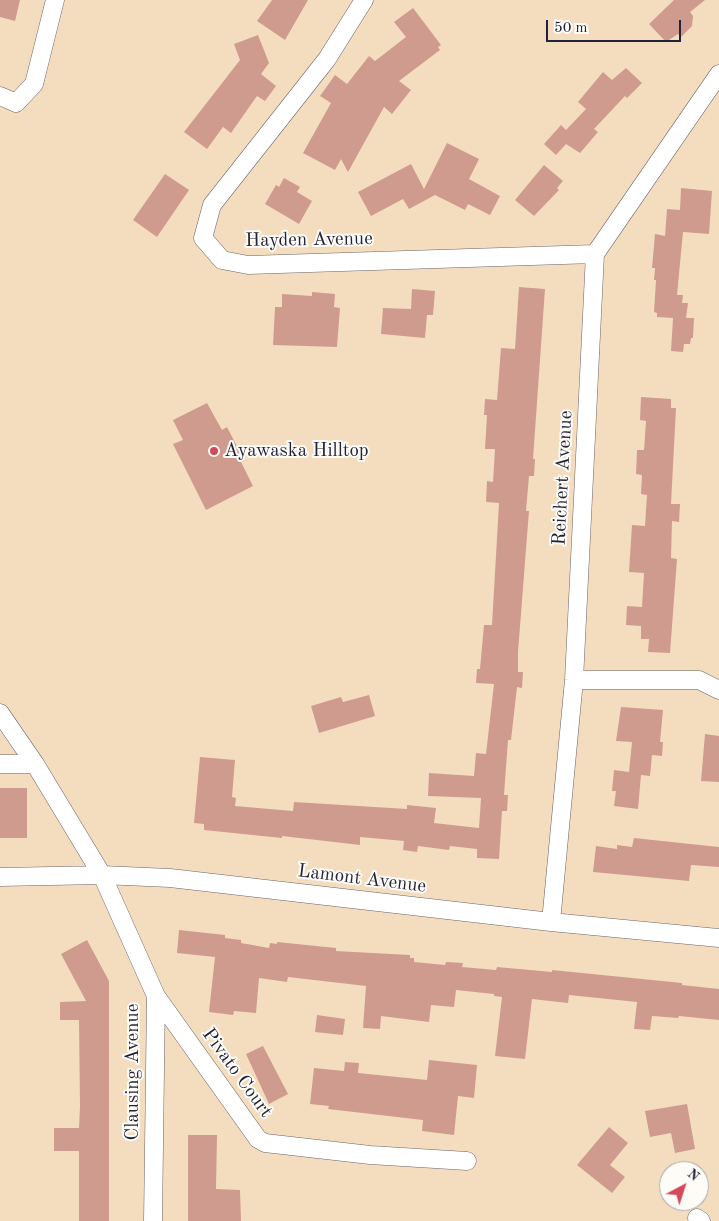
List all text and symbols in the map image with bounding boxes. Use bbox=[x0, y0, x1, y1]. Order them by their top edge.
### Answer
scale bar bbox=[549, 10, 684, 42]
text: 50 m bbox=[554, 21, 588, 36]
street label: Hayden Avenue bbox=[245, 227, 373, 253]
street label: Reichert Avenue bbox=[548, 410, 578, 546]
place label: Ayawaska Hilltop bbox=[224, 440, 369, 462]
marker: Ayawaska Hilltop bbox=[208, 445, 220, 457]
street label: Lamont Avenue bbox=[296, 860, 428, 898]
street label: Clausing Avenue bbox=[122, 1004, 144, 1140]
street label: Pivato Court bbox=[197, 1024, 277, 1122]
north arrow bbox=[659, 1161, 709, 1211]
text: N bbox=[684, 1166, 702, 1184]

